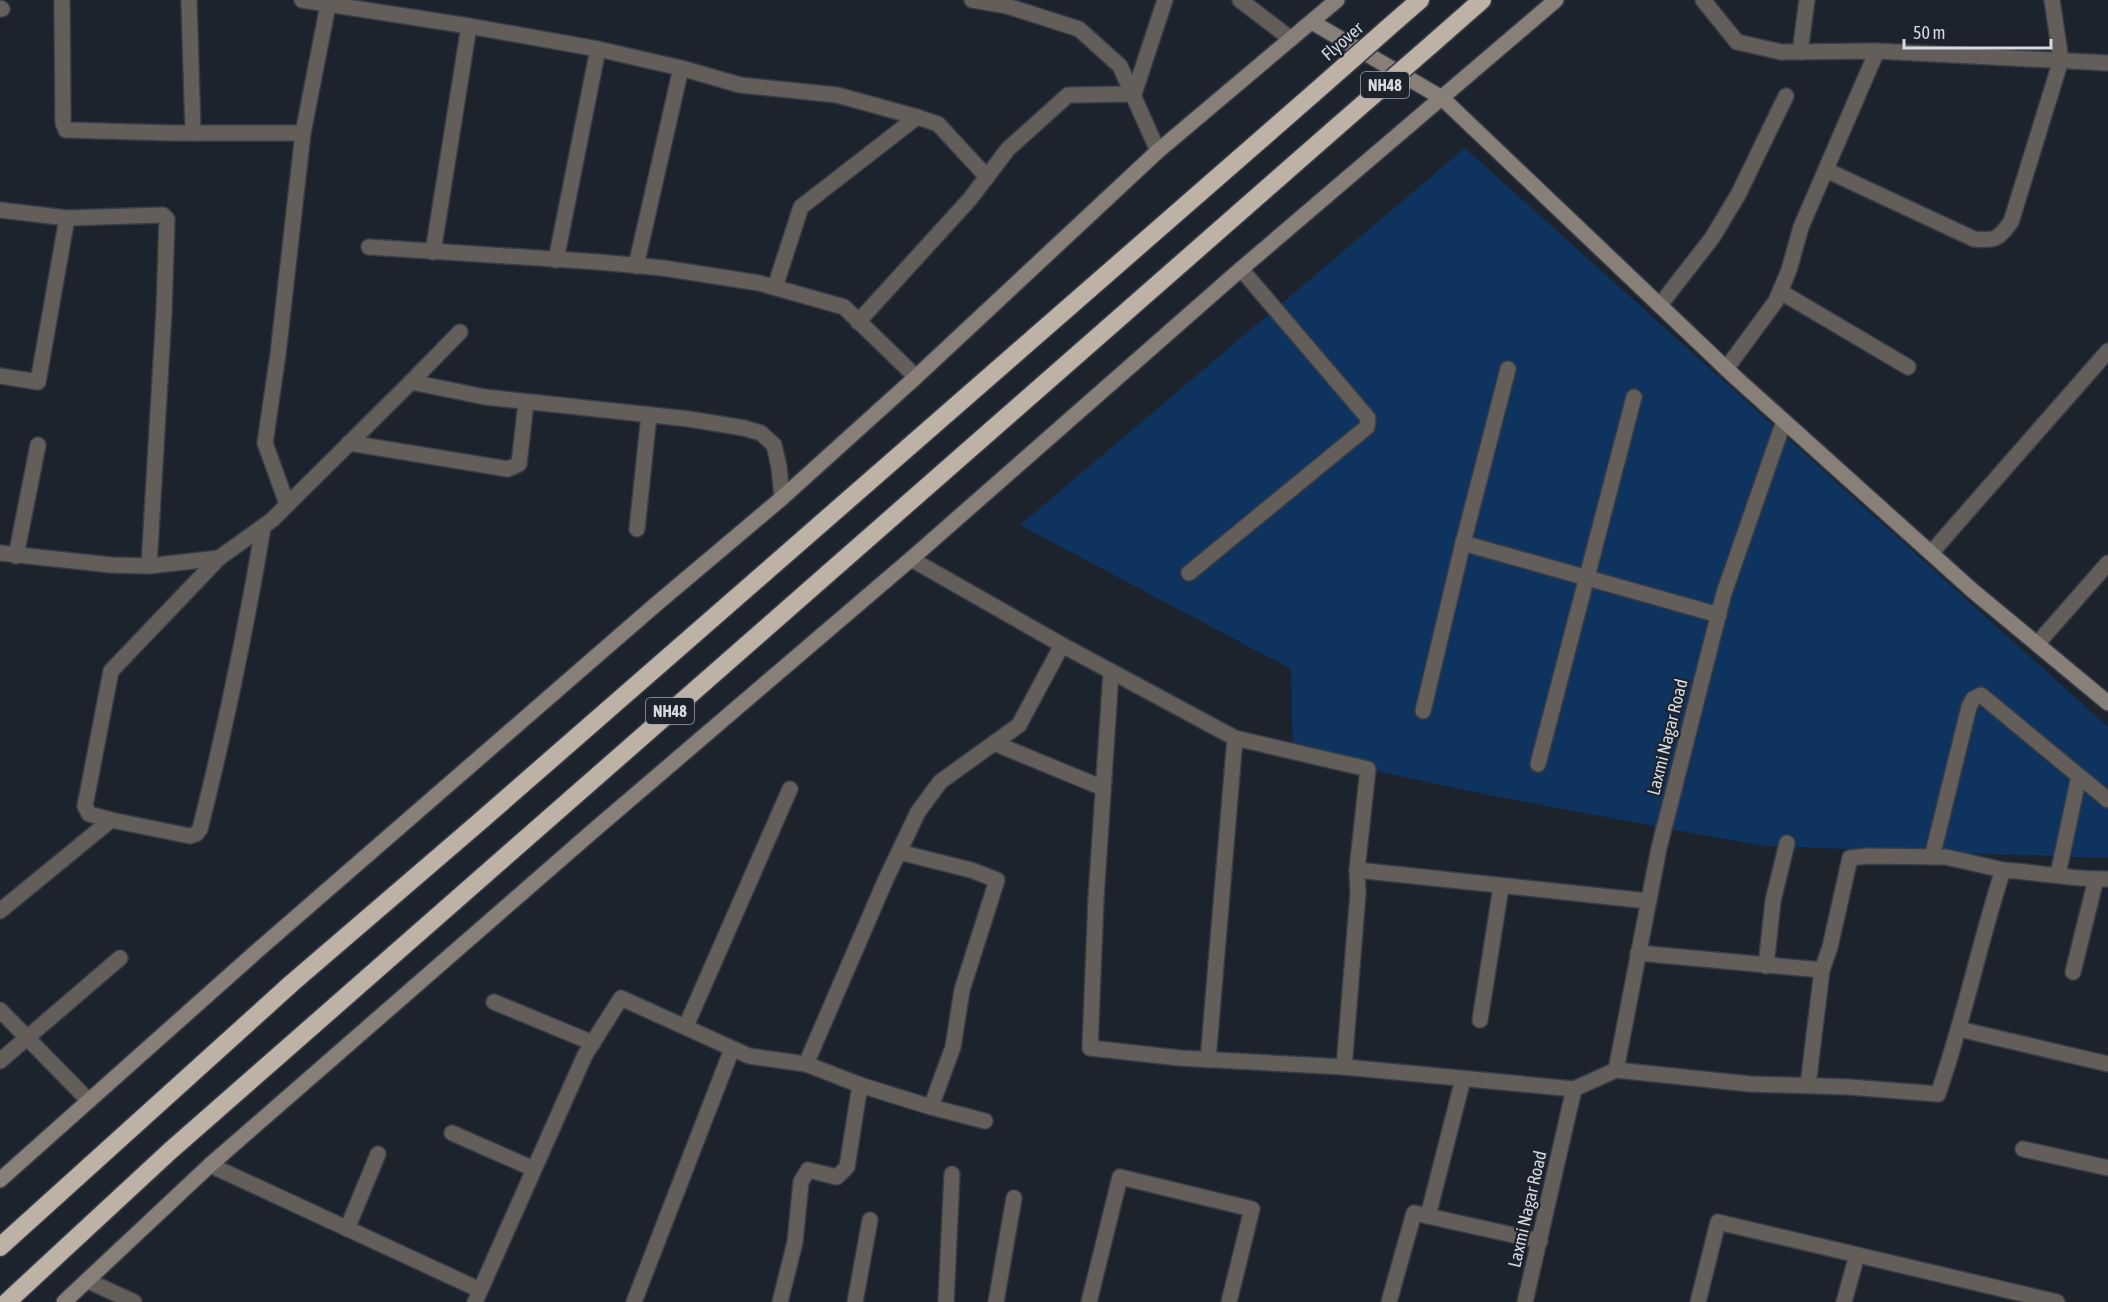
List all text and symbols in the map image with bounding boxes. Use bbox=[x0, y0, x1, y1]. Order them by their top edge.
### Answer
scale bar bbox=[1904, 12, 2051, 50]
street label: Flyover bbox=[1317, 17, 1368, 65]
text: 50 m bbox=[1913, 22, 1945, 43]
road number: NH48 bbox=[1361, 72, 1409, 98]
street label: Laxmi Nagar Road bbox=[1642, 677, 1692, 797]
road number: NH48 bbox=[646, 698, 694, 724]
street label: Laxmi Nagar Road bbox=[1503, 1149, 1551, 1269]

